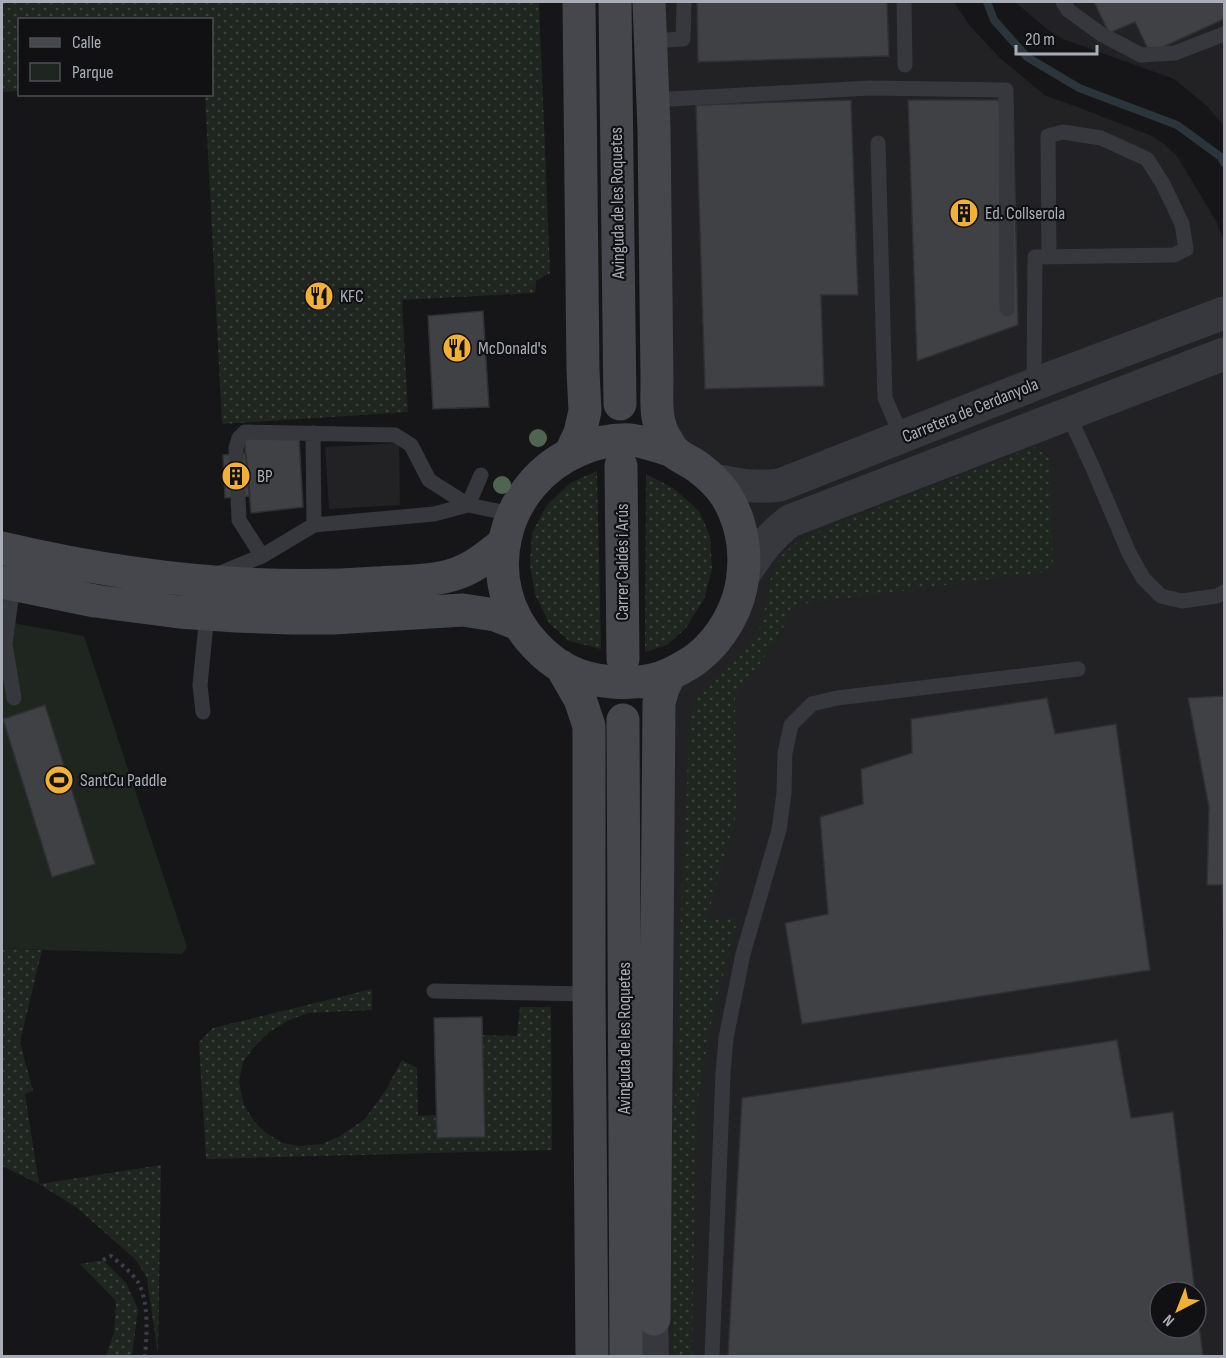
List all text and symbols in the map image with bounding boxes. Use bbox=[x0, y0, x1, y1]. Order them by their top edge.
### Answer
legend bbox=[18, 18, 213, 96]
scale bar bbox=[1016, 18, 1097, 56]
text: 20 m bbox=[1025, 29, 1055, 50]
text: Calle bbox=[72, 32, 101, 53]
text: Parque bbox=[72, 62, 113, 83]
street label: Avinguda de les Roquetes bbox=[606, 127, 629, 280]
building icon: Ed. Collserola bbox=[948, 197, 980, 229]
place label: Ed. Collserola bbox=[985, 203, 1065, 224]
restaurant icon: KFC bbox=[303, 280, 335, 312]
place label: KFC bbox=[340, 286, 364, 307]
restaurant icon: McDonald's bbox=[441, 332, 473, 364]
place label: McDonald's bbox=[478, 338, 547, 359]
street label: Carretera de Cerdanyola bbox=[899, 374, 1041, 447]
building icon: BP bbox=[220, 460, 252, 492]
place label: BP bbox=[257, 466, 273, 487]
street label: Carrer Caldés i Arús bbox=[612, 504, 633, 620]
sports icon: SantCu Paddle bbox=[43, 764, 75, 796]
place label: SantCu Paddle bbox=[80, 770, 167, 791]
street label: Avinguda de les Roquetes bbox=[614, 962, 635, 1115]
north arrow bbox=[1148, 1280, 1208, 1340]
text: N bbox=[1159, 1310, 1178, 1330]

